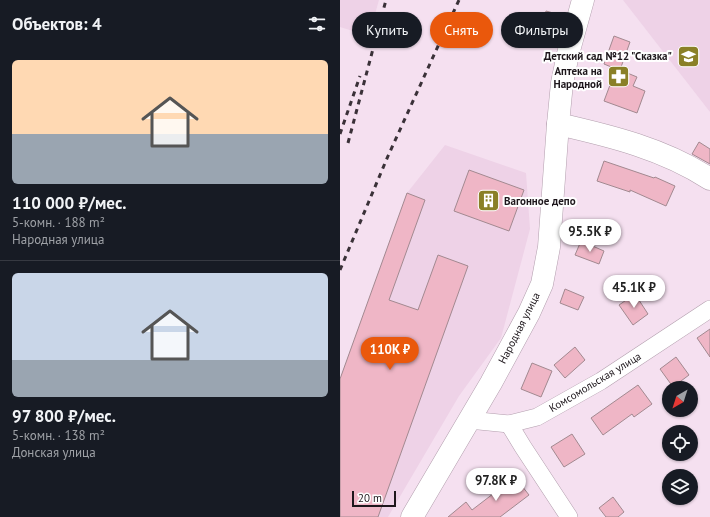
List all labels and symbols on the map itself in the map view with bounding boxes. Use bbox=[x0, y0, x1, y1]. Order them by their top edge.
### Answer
school or university icon: Детский сад №12 "Сказка" bbox=[675, 43, 701, 69]
place label: Детский сад №12 "Сказка" bbox=[544, 49, 672, 63]
place label: Аптека на Народной bbox=[553, 64, 602, 91]
pharmacy icon: Аптека на Народной bbox=[605, 64, 631, 90]
building icon: Вагонное депо bbox=[476, 188, 502, 214]
place label: Вагонное депо bbox=[504, 194, 576, 208]
pin: 95.5K ₽ bbox=[553, 219, 627, 253]
pin: 45.1K ₽ bbox=[597, 275, 671, 309]
street label: Народная улица bbox=[495, 290, 543, 366]
pin: 110K ₽ bbox=[357, 337, 423, 371]
street label: Комсомольская улица bbox=[546, 349, 644, 415]
north arrow bbox=[662, 381, 698, 417]
pin: 97.8K ₽ bbox=[459, 468, 533, 502]
scale bar bbox=[352, 489, 396, 508]

